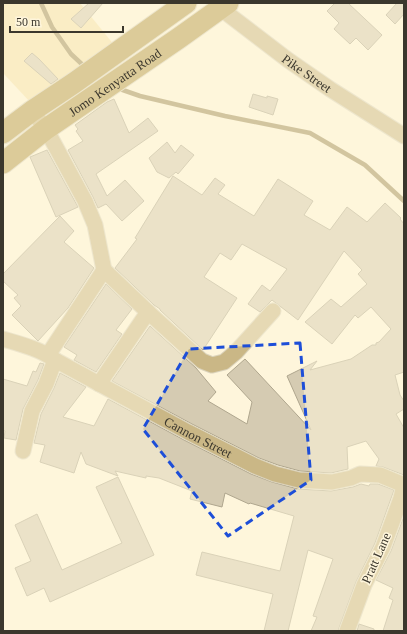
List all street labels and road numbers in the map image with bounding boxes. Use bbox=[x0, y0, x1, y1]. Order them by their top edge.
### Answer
street label: Jomo Kenyatta Road bbox=[65, 45, 164, 119]
street label: Pike Street bbox=[279, 51, 335, 96]
street label: Cannon Street bbox=[162, 413, 235, 461]
street label: Pratt Lane bbox=[358, 530, 394, 586]

